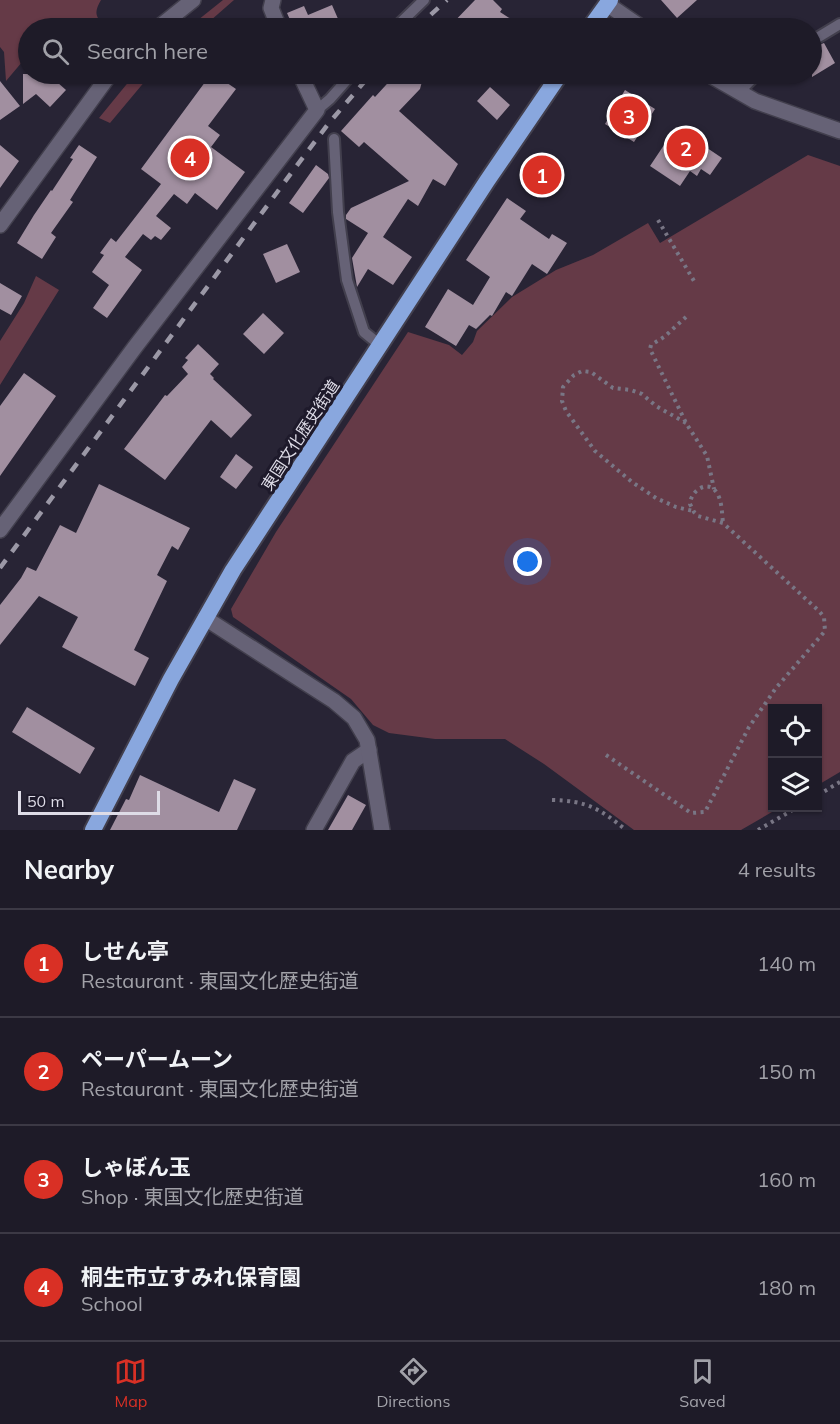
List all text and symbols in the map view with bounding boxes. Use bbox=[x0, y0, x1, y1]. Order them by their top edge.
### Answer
search box bbox=[18, 18, 822, 84]
icon: search bbox=[39, 35, 72, 68]
text: Search here bbox=[87, 37, 208, 65]
pin: 3 bbox=[610, 94, 648, 138]
pin: 2 bbox=[666, 126, 706, 170]
pin: 4 bbox=[170, 136, 210, 180]
pin: 1 bbox=[522, 152, 562, 198]
street label: 東国文化歴史街道 bbox=[257, 376, 343, 494]
your location bbox=[513, 547, 542, 576]
map controls bbox=[768, 704, 822, 812]
button: locate bbox=[768, 704, 822, 758]
button: layers bbox=[768, 758, 822, 812]
scale bar bbox=[18, 788, 160, 816]
text: 50 m bbox=[27, 791, 64, 811]
text: Nearby bbox=[24, 853, 114, 886]
text: 4 results bbox=[738, 857, 816, 882]
text: しせん亭 bbox=[81, 937, 169, 965]
text: 1 bbox=[38, 951, 50, 976]
text: 140 m bbox=[757, 951, 816, 976]
text: Restaurant · 東国文化歴史街道 bbox=[81, 968, 359, 993]
text: ペーパームーン bbox=[81, 1045, 233, 1073]
text: 2 bbox=[38, 1059, 50, 1084]
text: 150 m bbox=[757, 1059, 816, 1084]
text: Restaurant · 東国文化歴史街道 bbox=[81, 1076, 359, 1101]
text: しゃぼん玉 bbox=[81, 1153, 191, 1181]
text: 3 bbox=[38, 1167, 50, 1192]
text: 160 m bbox=[757, 1167, 816, 1192]
text: Shop · 東国文化歴史街道 bbox=[81, 1184, 304, 1209]
text: 桐生市立すみれ保育園 bbox=[81, 1263, 301, 1291]
text: 4 bbox=[38, 1275, 50, 1300]
text: 180 m bbox=[757, 1275, 816, 1300]
text: School bbox=[81, 1291, 143, 1316]
tab: Map bbox=[114, 1355, 147, 1411]
tab: Directions bbox=[376, 1355, 450, 1411]
tab: Saved bbox=[679, 1355, 726, 1411]

